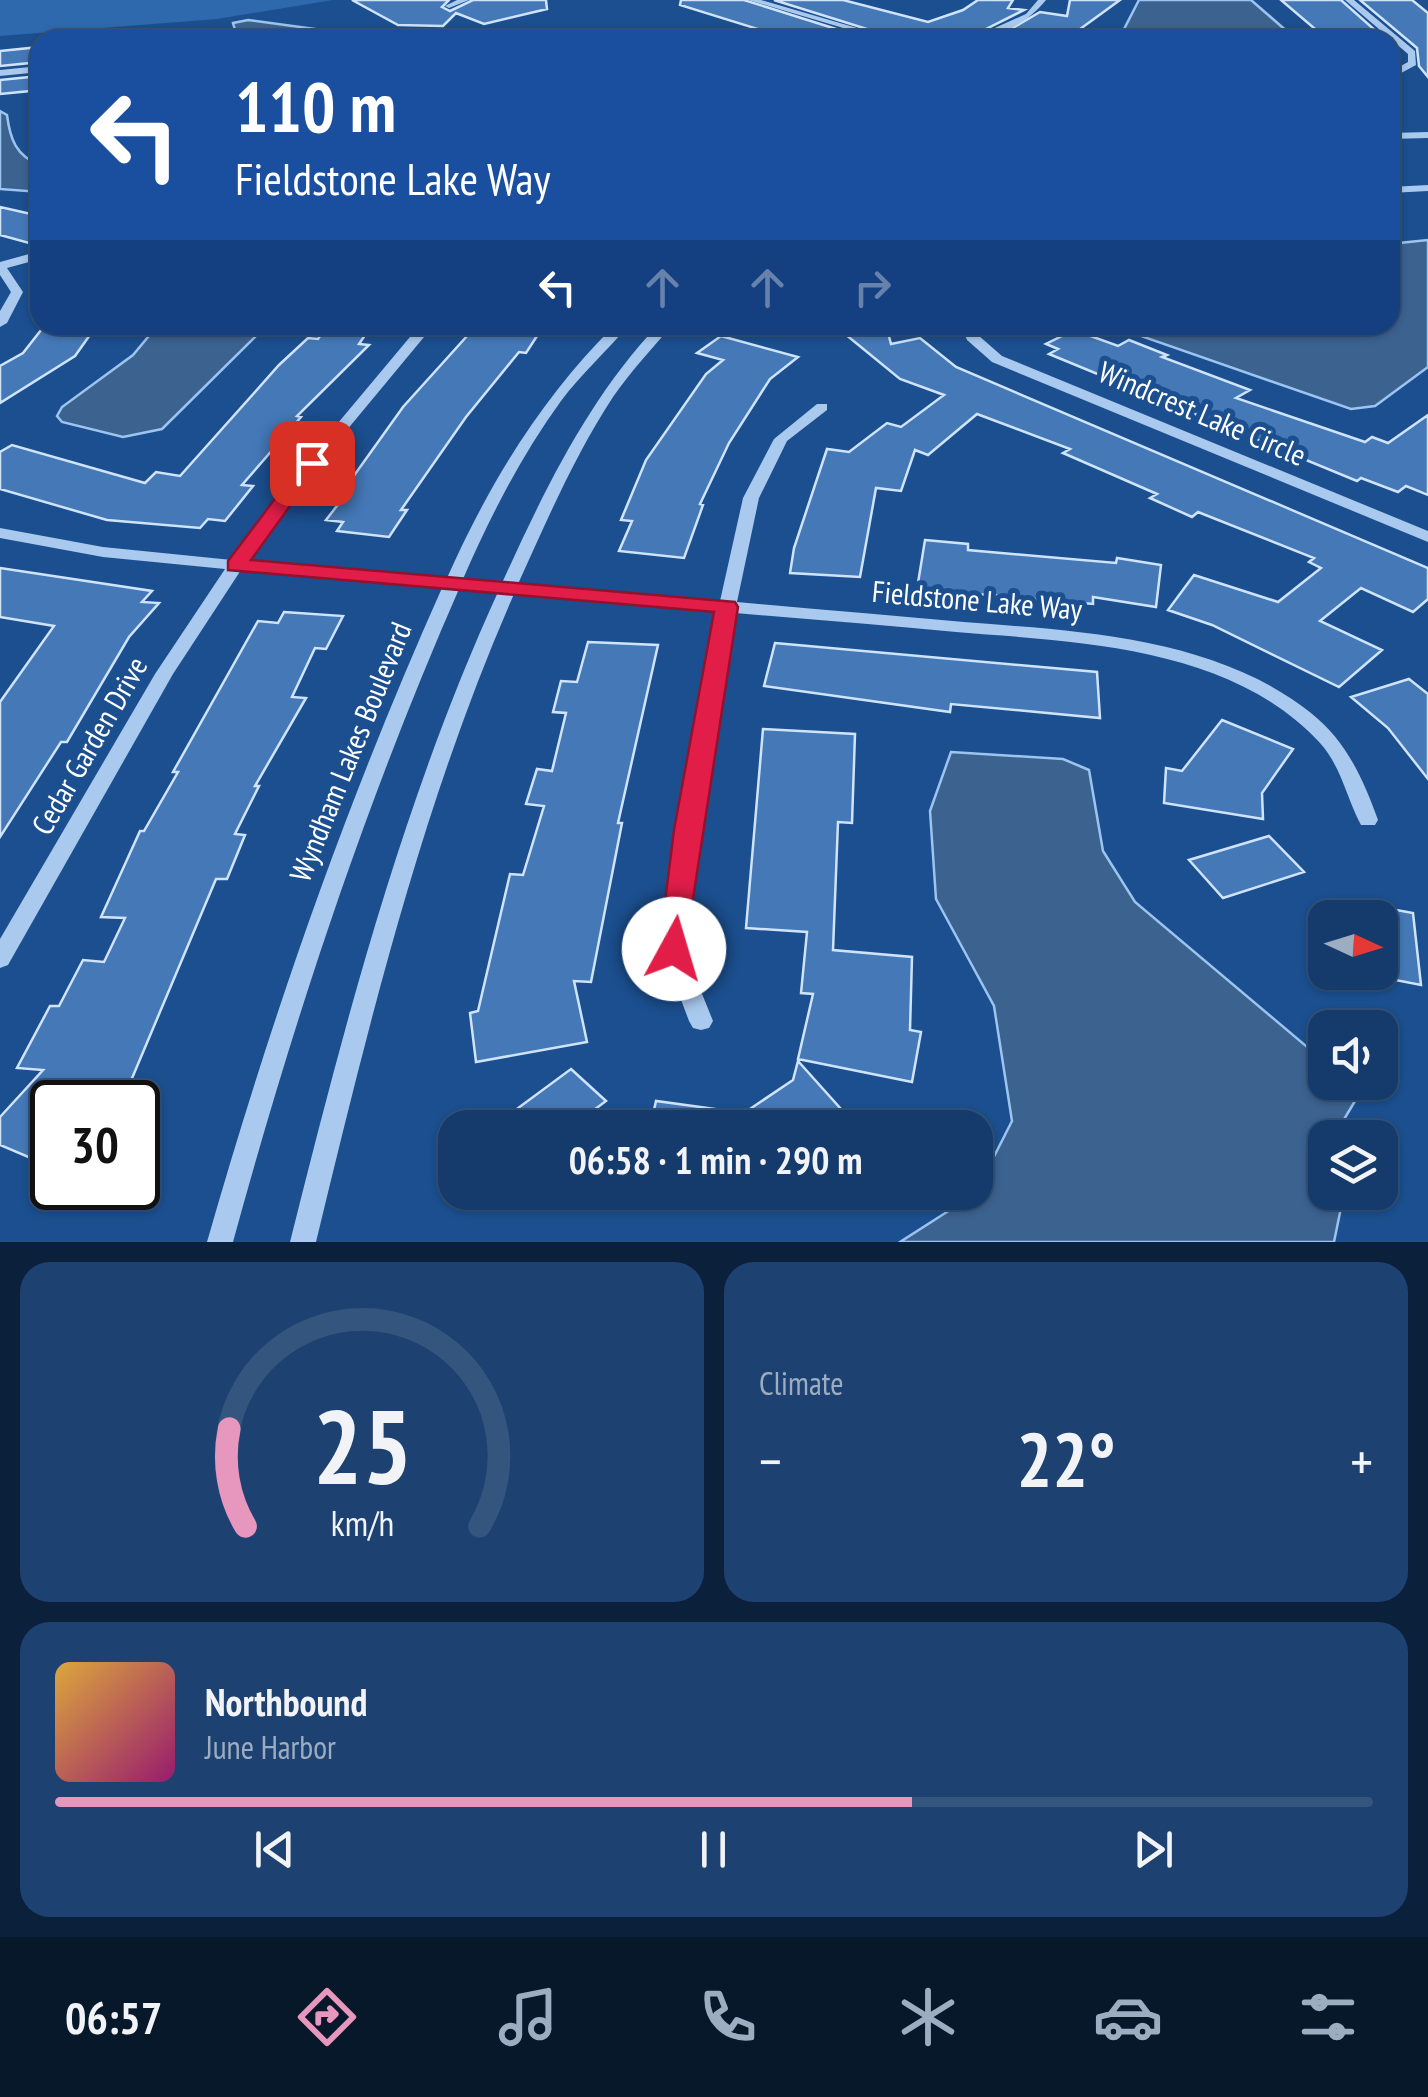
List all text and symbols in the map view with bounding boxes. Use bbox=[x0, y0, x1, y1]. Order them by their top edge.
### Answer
text: 110 m bbox=[235, 61, 396, 151]
icon: left bbox=[70, 70, 200, 200]
text: Fieldstone Lake Way bbox=[235, 149, 551, 207]
icon: left bbox=[530, 260, 585, 315]
icon: ahead bbox=[635, 260, 690, 315]
icon: ahead bbox=[740, 260, 795, 315]
icon: right bbox=[845, 260, 900, 315]
street label: Windcrest Lake Circle bbox=[1093, 351, 1312, 474]
pin bbox=[270, 421, 355, 506]
icon: arrive bbox=[285, 436, 340, 491]
street label: Fieldstone Lake Way bbox=[871, 571, 1084, 628]
street label: Wyndham Lakes Boulevard bbox=[280, 616, 419, 887]
street label: Cedar Garden Drive bbox=[22, 649, 155, 841]
position arrow bbox=[622, 897, 726, 1001]
north arrow bbox=[1308, 900, 1398, 990]
map controls bbox=[1308, 900, 1398, 1210]
button: sound bbox=[1308, 1010, 1398, 1100]
speed limit sign: 30 bbox=[30, 1080, 160, 1210]
button: layers bbox=[1308, 1120, 1398, 1210]
text: 06:58 · 1 min · 290 m bbox=[569, 1135, 862, 1184]
text: Climate bbox=[759, 1362, 843, 1404]
text: 25 bbox=[312, 1378, 412, 1513]
text: 22° bbox=[1016, 1411, 1116, 1508]
text: − bbox=[759, 1425, 782, 1496]
text: + bbox=[1350, 1425, 1373, 1496]
text: km/h bbox=[330, 1500, 394, 1546]
text: Northbound bbox=[205, 1677, 367, 1726]
text: June Harbor bbox=[205, 1726, 336, 1768]
icon: previous bbox=[247, 1822, 302, 1877]
icon: pause bbox=[686, 1822, 741, 1877]
icon: next bbox=[1126, 1822, 1181, 1877]
icon: directions bbox=[292, 1982, 362, 2052]
icon: music bbox=[493, 1982, 563, 2052]
icon: phone bbox=[693, 1982, 763, 2052]
icon: climate bbox=[893, 1982, 963, 2052]
icon: car bbox=[1093, 1982, 1163, 2052]
icon: filters bbox=[1293, 1982, 1363, 2052]
text: 06:57 bbox=[65, 1988, 162, 2046]

